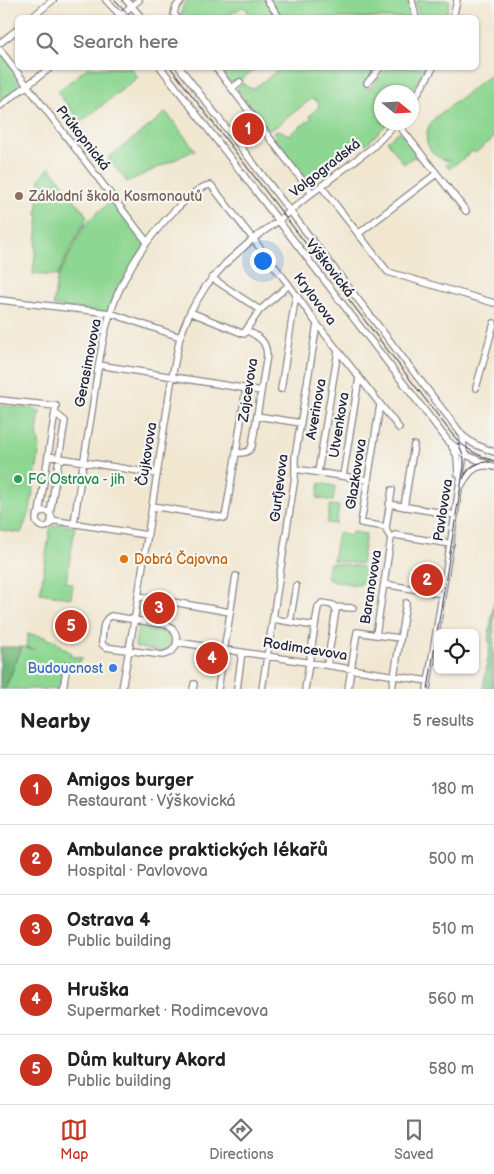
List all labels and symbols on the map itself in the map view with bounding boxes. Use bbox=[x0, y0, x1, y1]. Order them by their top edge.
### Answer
north arrow bbox=[374, 85, 419, 130]
street label: Průkopnická bbox=[52, 102, 114, 174]
pin: 1 bbox=[232, 110, 264, 148]
street label: Volgogradská bbox=[286, 135, 364, 201]
place label: Základní škola Kosmonautů bbox=[28, 188, 202, 205]
marker: Základní škola Kosmonautů bbox=[13, 190, 25, 202]
street label: Výškovická bbox=[302, 236, 358, 301]
your location bbox=[250, 248, 276, 274]
street label: Krylovova bbox=[290, 270, 340, 329]
street label: Gerasimovova bbox=[71, 317, 105, 409]
street label: Zajcevova bbox=[234, 357, 261, 424]
street label: Averinova bbox=[302, 377, 330, 441]
street label: Utvenkova bbox=[325, 391, 353, 459]
street label: Čujkovova bbox=[133, 421, 160, 487]
street label: Glazkovova bbox=[342, 437, 370, 511]
street label: Gurťjevova bbox=[266, 453, 292, 523]
place label: FC Ostrava - jih bbox=[28, 471, 125, 488]
marker: FC Ostrava - jih bbox=[12, 473, 24, 485]
street label: Pavlovova bbox=[430, 478, 456, 542]
street label: Baranovova bbox=[357, 549, 385, 625]
place label: Dobrá Čajovna bbox=[134, 550, 228, 568]
marker: Dobrá Čajovna bbox=[118, 553, 130, 565]
pin: 2 bbox=[411, 561, 443, 599]
pin: 3 bbox=[143, 589, 175, 627]
pin: 5 bbox=[55, 607, 87, 645]
street label: Rodimcevova bbox=[262, 634, 349, 664]
pin: 4 bbox=[196, 639, 228, 677]
place label: Budoucnost bbox=[27, 660, 104, 677]
marker: Budoucnost bbox=[107, 662, 119, 674]

